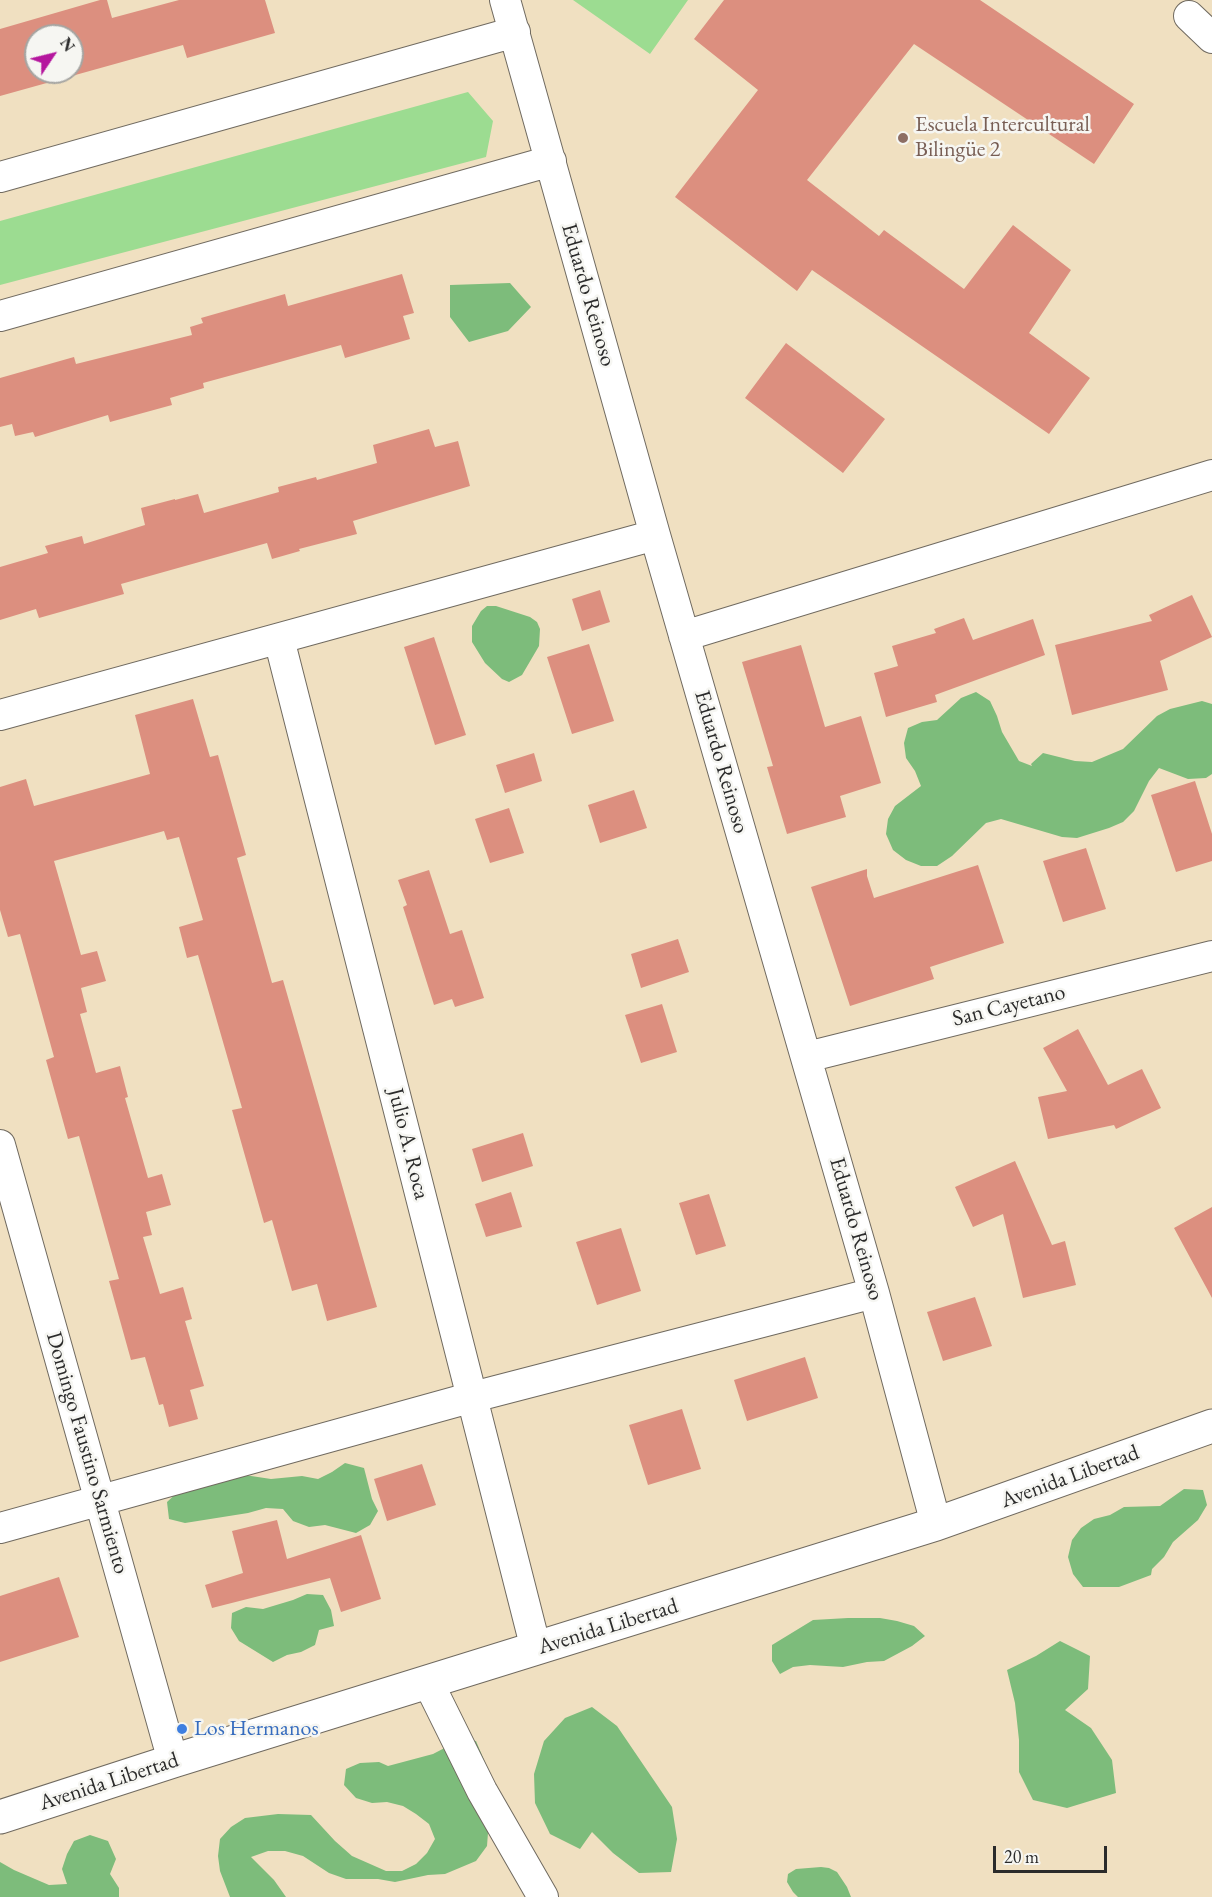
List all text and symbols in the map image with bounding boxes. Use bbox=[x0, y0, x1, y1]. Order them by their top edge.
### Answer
north arrow bbox=[24, 24, 84, 84]
text: N bbox=[55, 33, 80, 56]
place label: Escuela Intercultural Bilingüe 2 bbox=[915, 112, 1090, 164]
marker: Escuela Intercultural Bilingüe 2 bbox=[896, 131, 910, 145]
street label: Eduardo Reinoso bbox=[555, 221, 621, 369]
street label: Eduardo Reinoso bbox=[688, 688, 754, 836]
street label: San Cayetano bbox=[950, 979, 1068, 1033]
street label: Julio A. Roca bbox=[381, 1086, 435, 1202]
street label: Eduardo Reinoso bbox=[823, 1155, 889, 1303]
street label: Domingo Faustino Sarmiento bbox=[40, 1329, 134, 1577]
street label: Avenida Libertad bbox=[997, 1440, 1143, 1514]
street label: Avenida Libertad bbox=[535, 1593, 681, 1661]
place label: Los Hermanos bbox=[194, 1716, 318, 1742]
marker: Los Hermanos bbox=[175, 1722, 189, 1736]
street label: Avenida Libertad bbox=[36, 1747, 182, 1817]
scale bar bbox=[996, 1834, 1110, 1872]
text: 20 m bbox=[1004, 1845, 1039, 1868]

